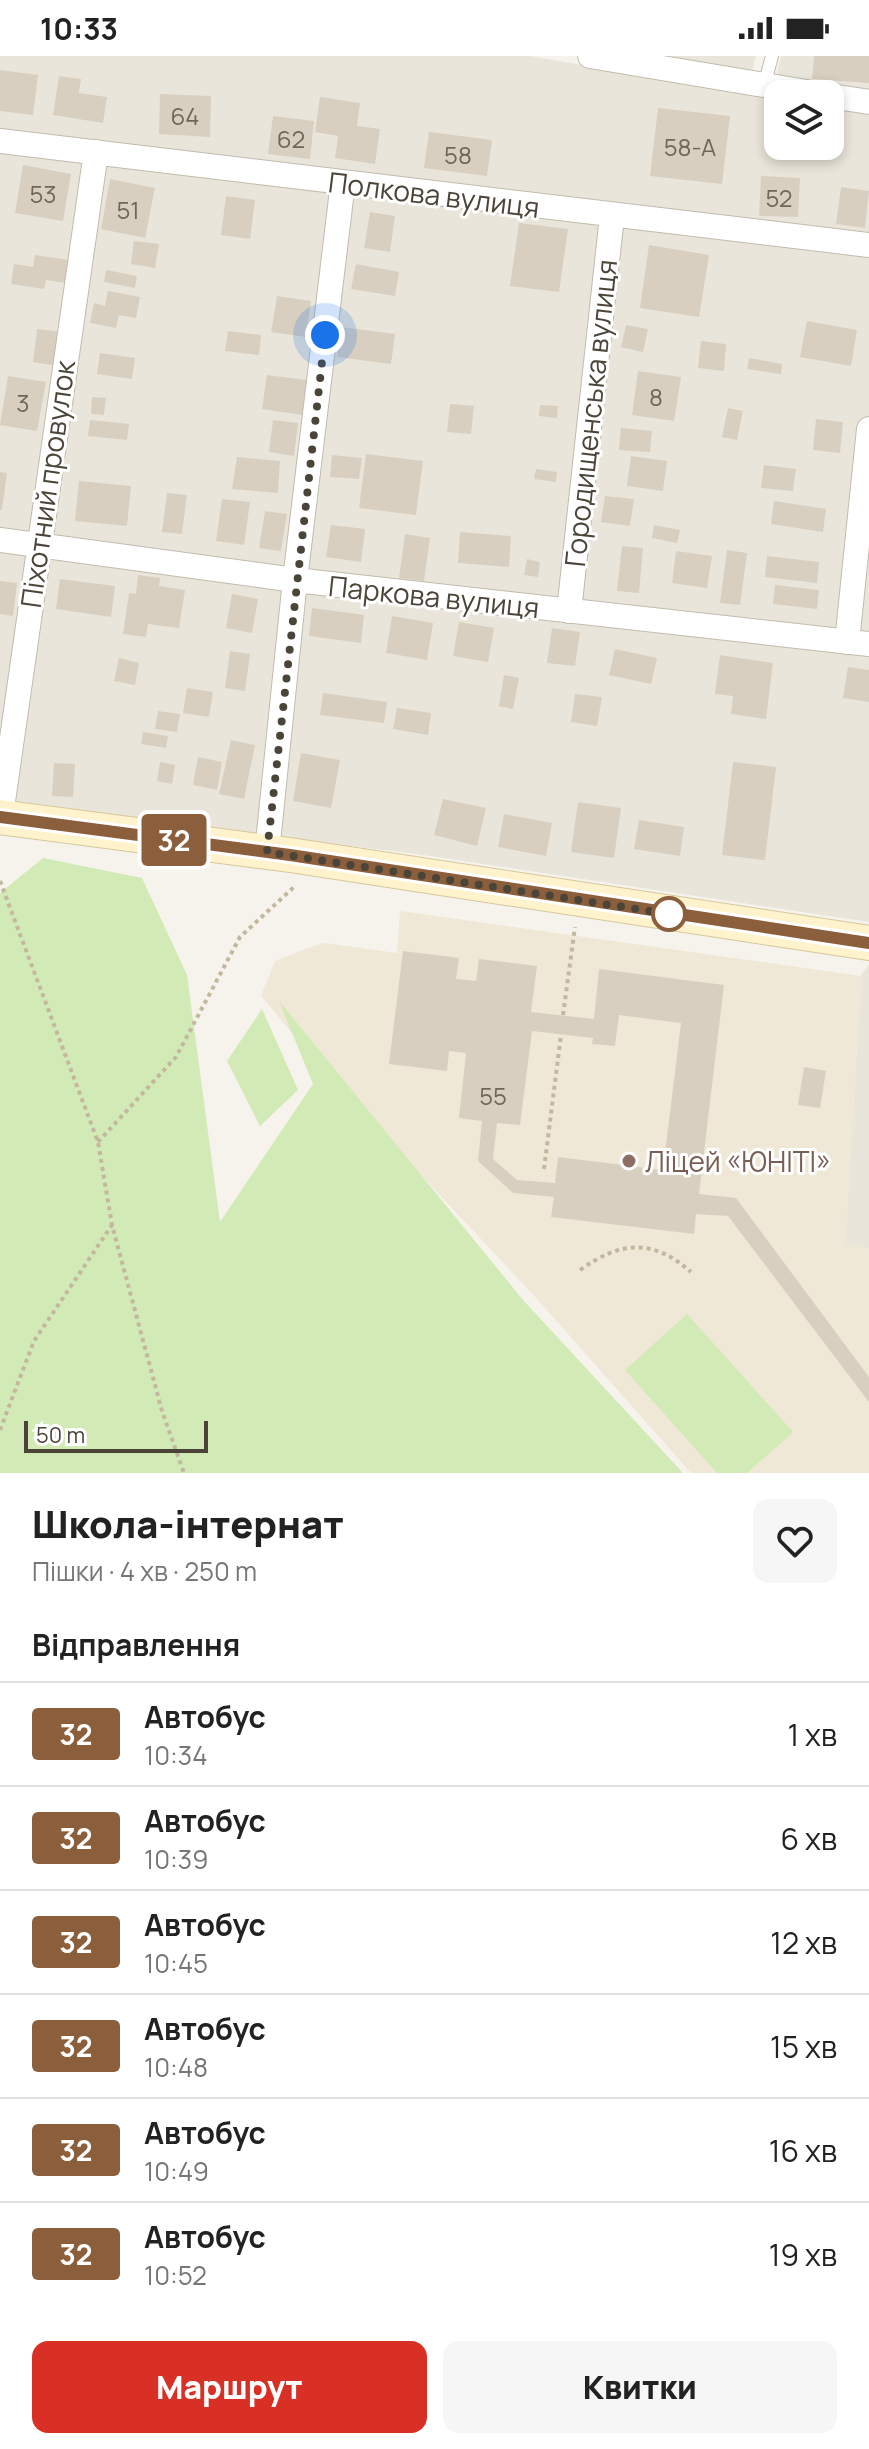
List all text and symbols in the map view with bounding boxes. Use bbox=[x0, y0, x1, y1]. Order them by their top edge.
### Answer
text: 10:33 bbox=[40, 8, 118, 49]
map controls bbox=[764, 80, 844, 160]
button: layers bbox=[764, 80, 844, 160]
house number: 64 bbox=[170, 99, 200, 132]
house number: 62 bbox=[277, 122, 305, 155]
house number: 58-А bbox=[664, 130, 716, 163]
house number: 58 bbox=[444, 138, 472, 171]
street label: Полкова вулиця bbox=[326, 162, 542, 226]
house number: 53 bbox=[29, 177, 57, 210]
house number: 52 bbox=[766, 181, 792, 214]
house number: 51 bbox=[116, 193, 140, 226]
street label: Городищенська вулиця bbox=[555, 257, 625, 569]
your location bbox=[305, 315, 345, 355]
street label: Піхотний провулок bbox=[11, 357, 83, 610]
house number: 8 bbox=[649, 380, 663, 413]
house number: 3 bbox=[16, 386, 30, 419]
street label: Паркова вулиця bbox=[327, 566, 541, 626]
line badge: 32 bbox=[138, 814, 210, 866]
text: 32 bbox=[158, 821, 190, 859]
unlabelled marker bbox=[652, 897, 686, 931]
house number: 55 bbox=[479, 1079, 507, 1112]
place label: Ліцей «ЮНІТІ» bbox=[645, 1142, 831, 1180]
marker: Ліцей «ЮНІТІ» bbox=[620, 1152, 638, 1170]
scale bar bbox=[24, 1417, 208, 1453]
text: 50 m bbox=[36, 1420, 85, 1450]
text: Школа-інтернат bbox=[32, 1497, 344, 1549]
button: heart bbox=[753, 1499, 837, 1583]
text: Пішки · 4 хв · 250 m bbox=[32, 1553, 257, 1589]
text: Відправлення bbox=[32, 1624, 240, 1665]
text: Автобус bbox=[144, 1696, 266, 1737]
text: 1 хв bbox=[787, 1714, 837, 1755]
text: 32 bbox=[60, 1715, 92, 1753]
text: 10:34 bbox=[144, 1737, 207, 1773]
text: Автобус bbox=[144, 1800, 266, 1841]
text: 6 хв bbox=[781, 1818, 837, 1859]
text: 32 bbox=[60, 1819, 92, 1857]
text: 10:39 bbox=[144, 1841, 208, 1877]
text: Автобус bbox=[144, 1904, 266, 1945]
text: 12 хв bbox=[770, 1922, 837, 1963]
text: 32 bbox=[60, 1923, 92, 1961]
text: 10:45 bbox=[144, 1945, 208, 1981]
text: Автобус bbox=[144, 2008, 266, 2049]
text: 15 хв bbox=[770, 2026, 837, 2067]
text: 32 bbox=[60, 2027, 92, 2065]
text: 10:48 bbox=[144, 2049, 208, 2085]
text: Автобус bbox=[144, 2112, 266, 2153]
text: 16 хв bbox=[769, 2130, 837, 2171]
text: 32 bbox=[60, 2131, 92, 2169]
text: 10:49 bbox=[144, 2153, 209, 2189]
text: Автобус bbox=[144, 2216, 266, 2257]
text: 19 хв bbox=[769, 2234, 837, 2275]
text: 32 bbox=[60, 2235, 92, 2273]
text: 10:52 bbox=[144, 2257, 207, 2293]
button: Маршрут bbox=[32, 2341, 427, 2433]
button: Квитки bbox=[443, 2341, 837, 2433]

